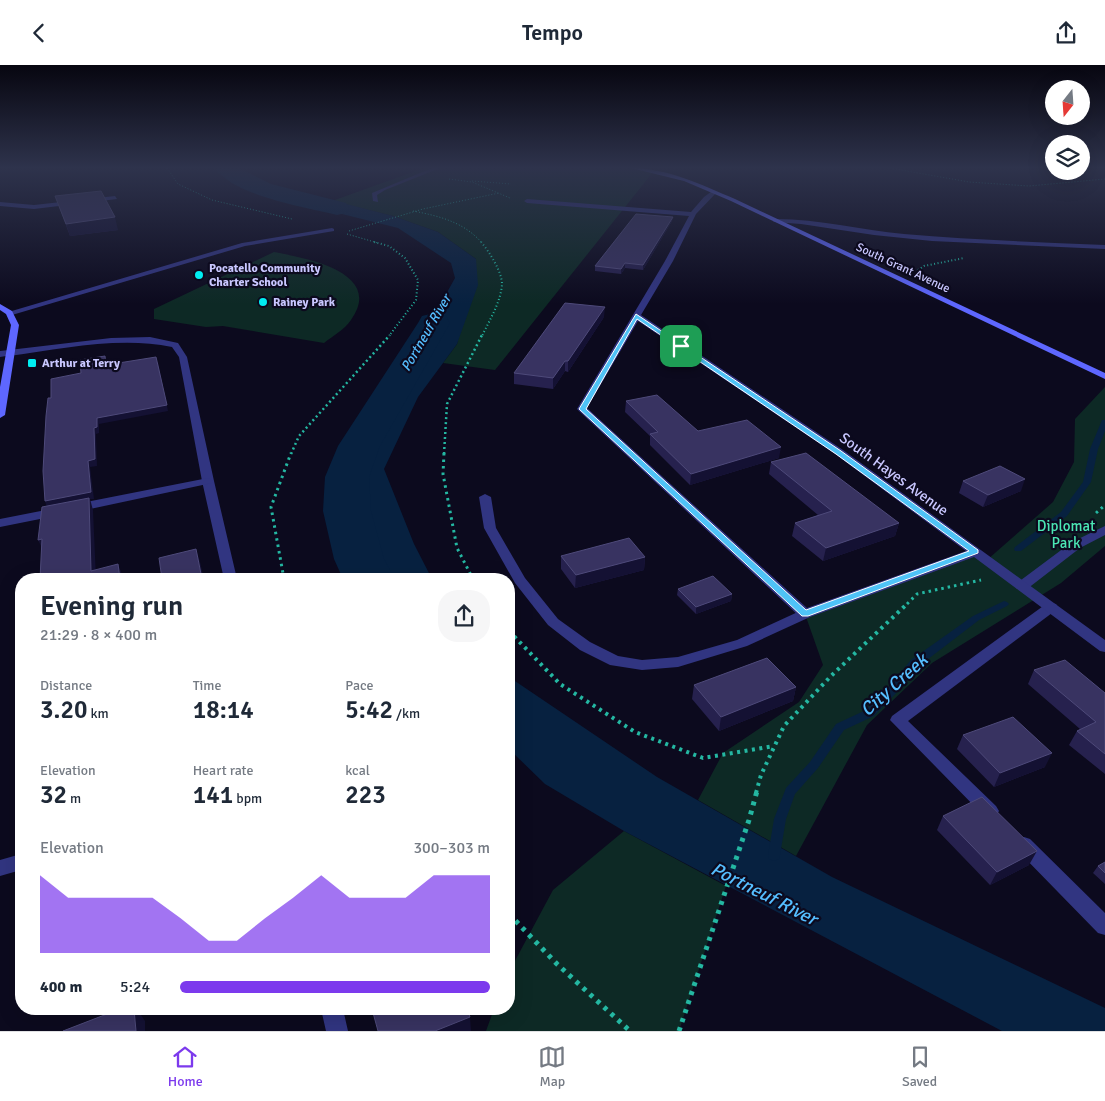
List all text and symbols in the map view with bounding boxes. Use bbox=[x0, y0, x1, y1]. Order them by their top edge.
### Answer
icon: back bbox=[25, 19, 53, 47]
text: Tempo bbox=[522, 19, 583, 46]
icon: share bbox=[1052, 19, 1080, 47]
north arrow bbox=[1045, 80, 1090, 125]
map controls bbox=[1045, 80, 1090, 180]
button: layers bbox=[1045, 135, 1090, 180]
street label: South Grant Avenue bbox=[854, 240, 952, 296]
place label: Pocatello Community Charter School bbox=[209, 261, 321, 290]
marker: Pocatello Community Charter School bbox=[193, 269, 205, 281]
water label: Portneuf River bbox=[397, 290, 456, 374]
place label: Rainey Park bbox=[273, 295, 336, 310]
marker: Rainey Park bbox=[257, 296, 269, 308]
pin bbox=[660, 325, 702, 367]
icon: arrive bbox=[667, 332, 695, 360]
place label: Arthur at Terry bbox=[42, 356, 120, 371]
marker: Arthur at Terry bbox=[26, 357, 38, 369]
street label: South Hayes Avenue bbox=[836, 429, 952, 519]
park label: Diplomat Park bbox=[1037, 517, 1095, 552]
text: Evening run bbox=[40, 589, 183, 623]
button: share bbox=[438, 590, 490, 642]
text: 21:29 · 8 × 400 m bbox=[40, 625, 157, 645]
water label: City Creek bbox=[855, 647, 934, 722]
text: Distance bbox=[40, 677, 92, 694]
text: Time bbox=[193, 677, 222, 694]
text: Pace bbox=[345, 677, 374, 694]
text: 3.20 bbox=[40, 694, 87, 725]
text: 18:14 bbox=[193, 694, 254, 725]
text: 5:42 bbox=[345, 694, 393, 725]
text: km bbox=[87, 705, 109, 722]
text: /km bbox=[393, 705, 420, 722]
text: Elevation bbox=[40, 762, 96, 779]
text: Heart rate bbox=[193, 762, 253, 779]
text: kcal bbox=[345, 762, 370, 779]
text: 32 bbox=[40, 779, 67, 810]
text: 141 bbox=[193, 779, 233, 810]
text: 223 bbox=[345, 779, 386, 810]
text: m bbox=[67, 790, 81, 807]
text: bpm bbox=[233, 790, 262, 807]
text: Elevation bbox=[40, 838, 104, 858]
text: 300–303 m bbox=[413, 838, 490, 858]
water label: Portneuf River bbox=[707, 857, 824, 932]
text: 400 m bbox=[40, 977, 82, 997]
text: 5:24 bbox=[120, 977, 150, 997]
tab: Home bbox=[168, 1043, 203, 1090]
tab: Map bbox=[538, 1043, 566, 1090]
tab: Saved bbox=[902, 1043, 937, 1090]

